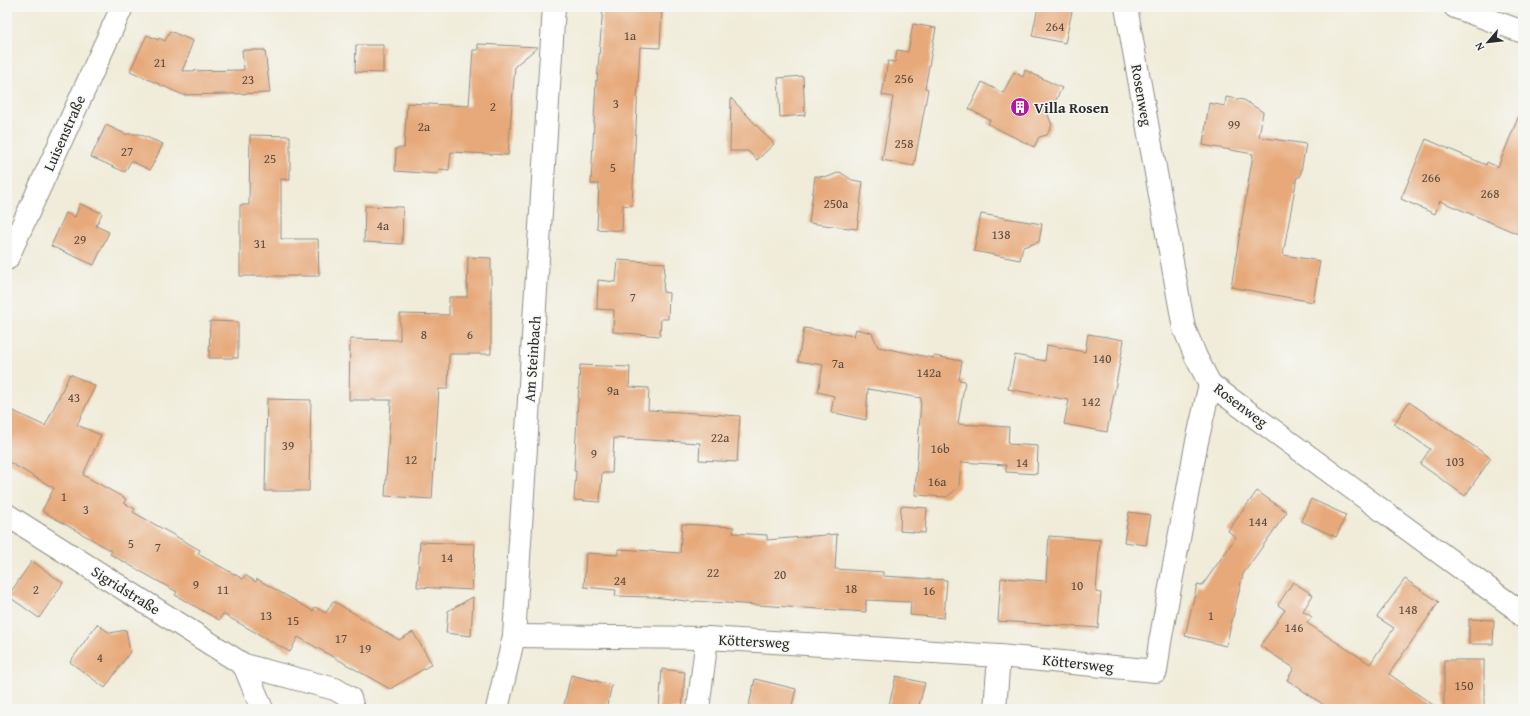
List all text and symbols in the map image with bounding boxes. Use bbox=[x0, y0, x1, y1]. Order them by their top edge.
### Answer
house number: 264 bbox=[1046, 17, 1064, 36]
north arrow bbox=[1468, 22, 1508, 62]
house number: 1a bbox=[624, 26, 637, 45]
text: N bbox=[1470, 39, 1488, 54]
house number: 21 bbox=[154, 53, 166, 72]
street label: Rosenweg bbox=[1126, 62, 1158, 128]
house number: 256 bbox=[895, 69, 913, 88]
house number: 23 bbox=[242, 70, 254, 89]
street label: Luisenstraße bbox=[38, 92, 90, 174]
house number: 3 bbox=[613, 94, 619, 113]
building icon: Villa Rosen bbox=[1009, 96, 1031, 118]
house number: 2 bbox=[490, 97, 496, 116]
place label: Villa Rosen bbox=[1034, 97, 1109, 118]
house number: 99 bbox=[1228, 115, 1240, 134]
house number: 2a bbox=[418, 117, 431, 136]
house number: 258 bbox=[895, 134, 913, 153]
house number: 27 bbox=[121, 142, 133, 161]
house number: 25 bbox=[264, 149, 276, 168]
house number: 5 bbox=[610, 158, 616, 177]
house number: 266 bbox=[1422, 168, 1440, 187]
house number: 268 bbox=[1481, 184, 1499, 203]
house number: 250a bbox=[824, 194, 849, 213]
house number: 4a bbox=[377, 216, 390, 235]
house number: 138 bbox=[992, 225, 1010, 244]
house number: 29 bbox=[74, 230, 86, 249]
house number: 31 bbox=[254, 234, 266, 253]
house number: 7 bbox=[630, 288, 636, 307]
street label: Am Steinbach bbox=[519, 314, 546, 403]
house number: 8 bbox=[421, 325, 427, 344]
house number: 6 bbox=[467, 325, 473, 344]
house number: 140 bbox=[1093, 349, 1111, 368]
house number: 7a bbox=[832, 354, 845, 373]
house number: 142a bbox=[917, 363, 942, 382]
street label: Rosenweg bbox=[1210, 378, 1273, 433]
house number: 9a bbox=[607, 381, 620, 400]
house number: 43 bbox=[68, 388, 80, 407]
house number: 142 bbox=[1082, 392, 1100, 411]
house number: 22a bbox=[711, 428, 730, 447]
house number: 39 bbox=[282, 436, 294, 455]
house number: 16b bbox=[930, 439, 950, 458]
house number: 9 bbox=[591, 444, 597, 463]
house number: 12 bbox=[405, 450, 417, 469]
house number: 103 bbox=[1446, 452, 1464, 471]
house number: 14 bbox=[1016, 453, 1028, 472]
house number: 16a bbox=[928, 472, 947, 491]
house number: 1 bbox=[61, 487, 67, 506]
house number: 3 bbox=[83, 500, 89, 519]
house number: 144 bbox=[1249, 512, 1267, 531]
house number: 5 bbox=[128, 534, 134, 553]
house number: 7 bbox=[155, 538, 161, 557]
house number: 14 bbox=[441, 548, 453, 567]
street label: Sigridstraße bbox=[88, 561, 164, 619]
house number: 22 bbox=[707, 563, 719, 582]
house number: 20 bbox=[774, 565, 786, 584]
house number: 24 bbox=[614, 571, 626, 590]
house number: 9 bbox=[193, 575, 199, 594]
house number: 10 bbox=[1071, 576, 1083, 595]
house number: 18 bbox=[845, 579, 857, 598]
house number: 2 bbox=[33, 580, 39, 599]
house number: 11 bbox=[217, 580, 229, 599]
house number: 16 bbox=[923, 581, 935, 600]
house number: 148 bbox=[1399, 600, 1417, 619]
house number: 13 bbox=[260, 606, 272, 625]
house number: 1 bbox=[1208, 606, 1214, 625]
house number: 15 bbox=[287, 611, 299, 630]
house number: 146 bbox=[1285, 618, 1303, 637]
house number: 17 bbox=[335, 629, 347, 648]
street label: Köttersweg bbox=[718, 629, 791, 653]
house number: 19 bbox=[359, 639, 371, 658]
house number: 4 bbox=[97, 648, 103, 667]
street label: Köttersweg bbox=[1042, 649, 1115, 677]
house number: 150 bbox=[1455, 676, 1473, 695]

